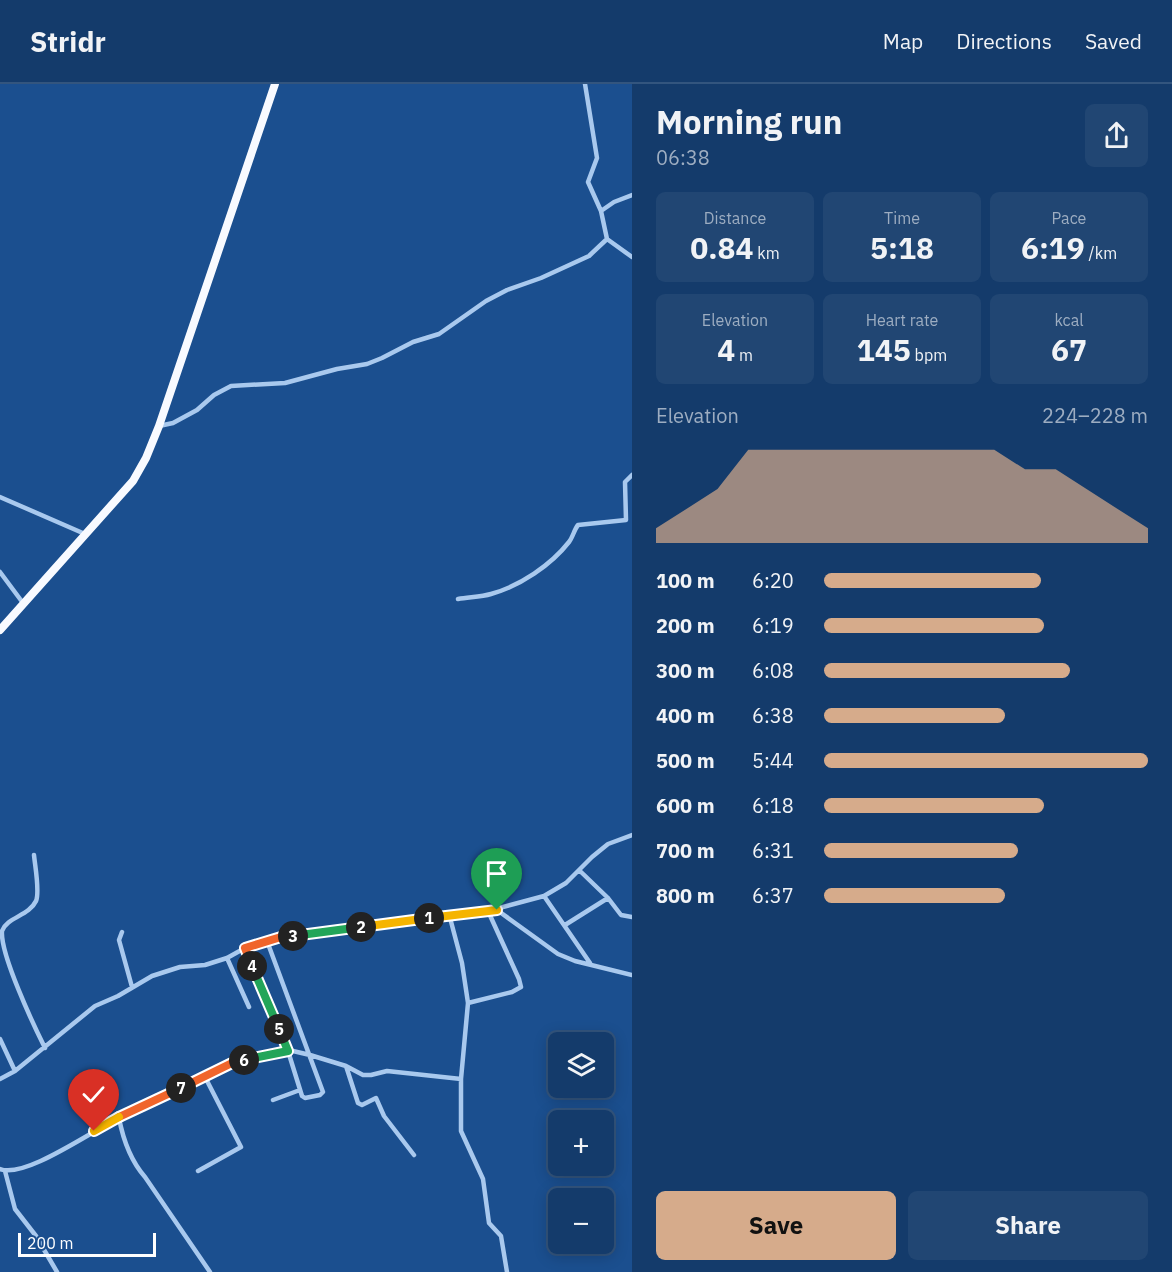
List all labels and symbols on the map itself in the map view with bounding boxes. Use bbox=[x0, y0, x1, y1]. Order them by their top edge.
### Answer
pin bbox=[471, 848, 522, 910]
pin: 1 bbox=[414, 903, 444, 933]
pin: 2 bbox=[346, 912, 376, 942]
pin: 3 bbox=[278, 921, 308, 951]
pin: 4 bbox=[237, 951, 267, 981]
pin: 5 bbox=[264, 1014, 294, 1044]
pin: 6 bbox=[229, 1045, 259, 1075]
pin bbox=[68, 1069, 119, 1131]
pin: 7 bbox=[166, 1073, 196, 1103]
scale bar bbox=[18, 1230, 156, 1258]

